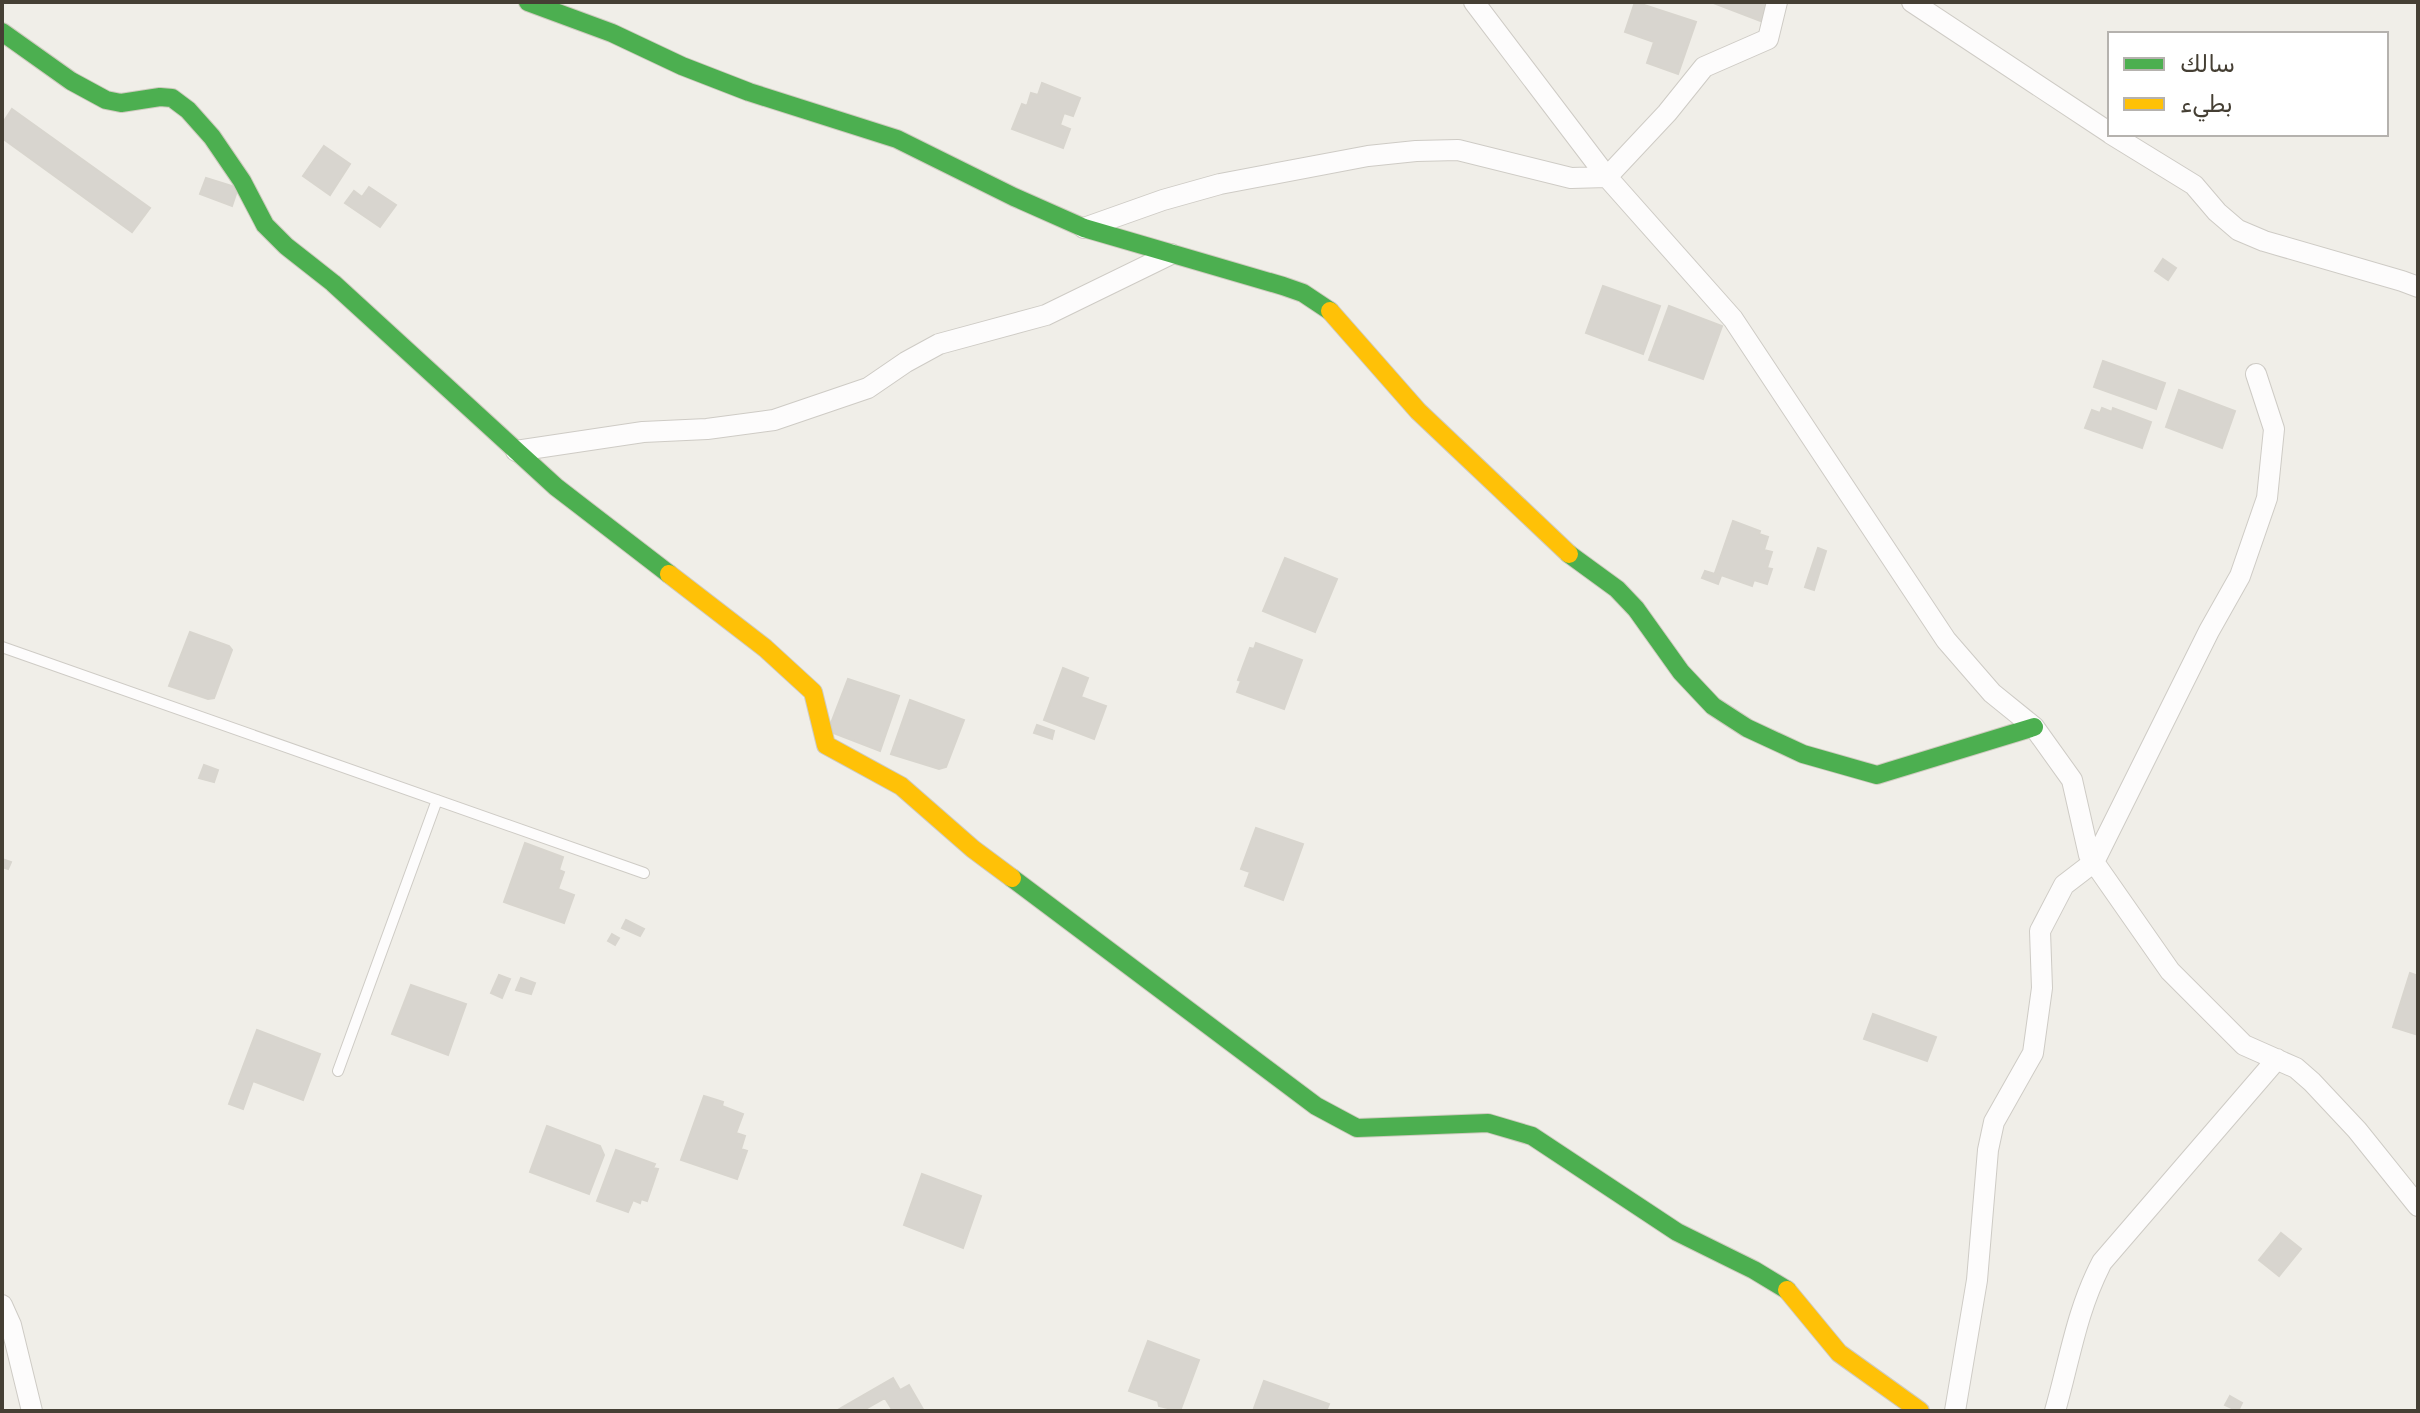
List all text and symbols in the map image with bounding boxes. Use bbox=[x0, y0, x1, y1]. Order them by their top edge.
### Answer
legend bbox=[2108, 32, 2388, 136]
text: سالك bbox=[2180, 50, 2235, 78]
text: بطيء bbox=[2180, 90, 2233, 122]

